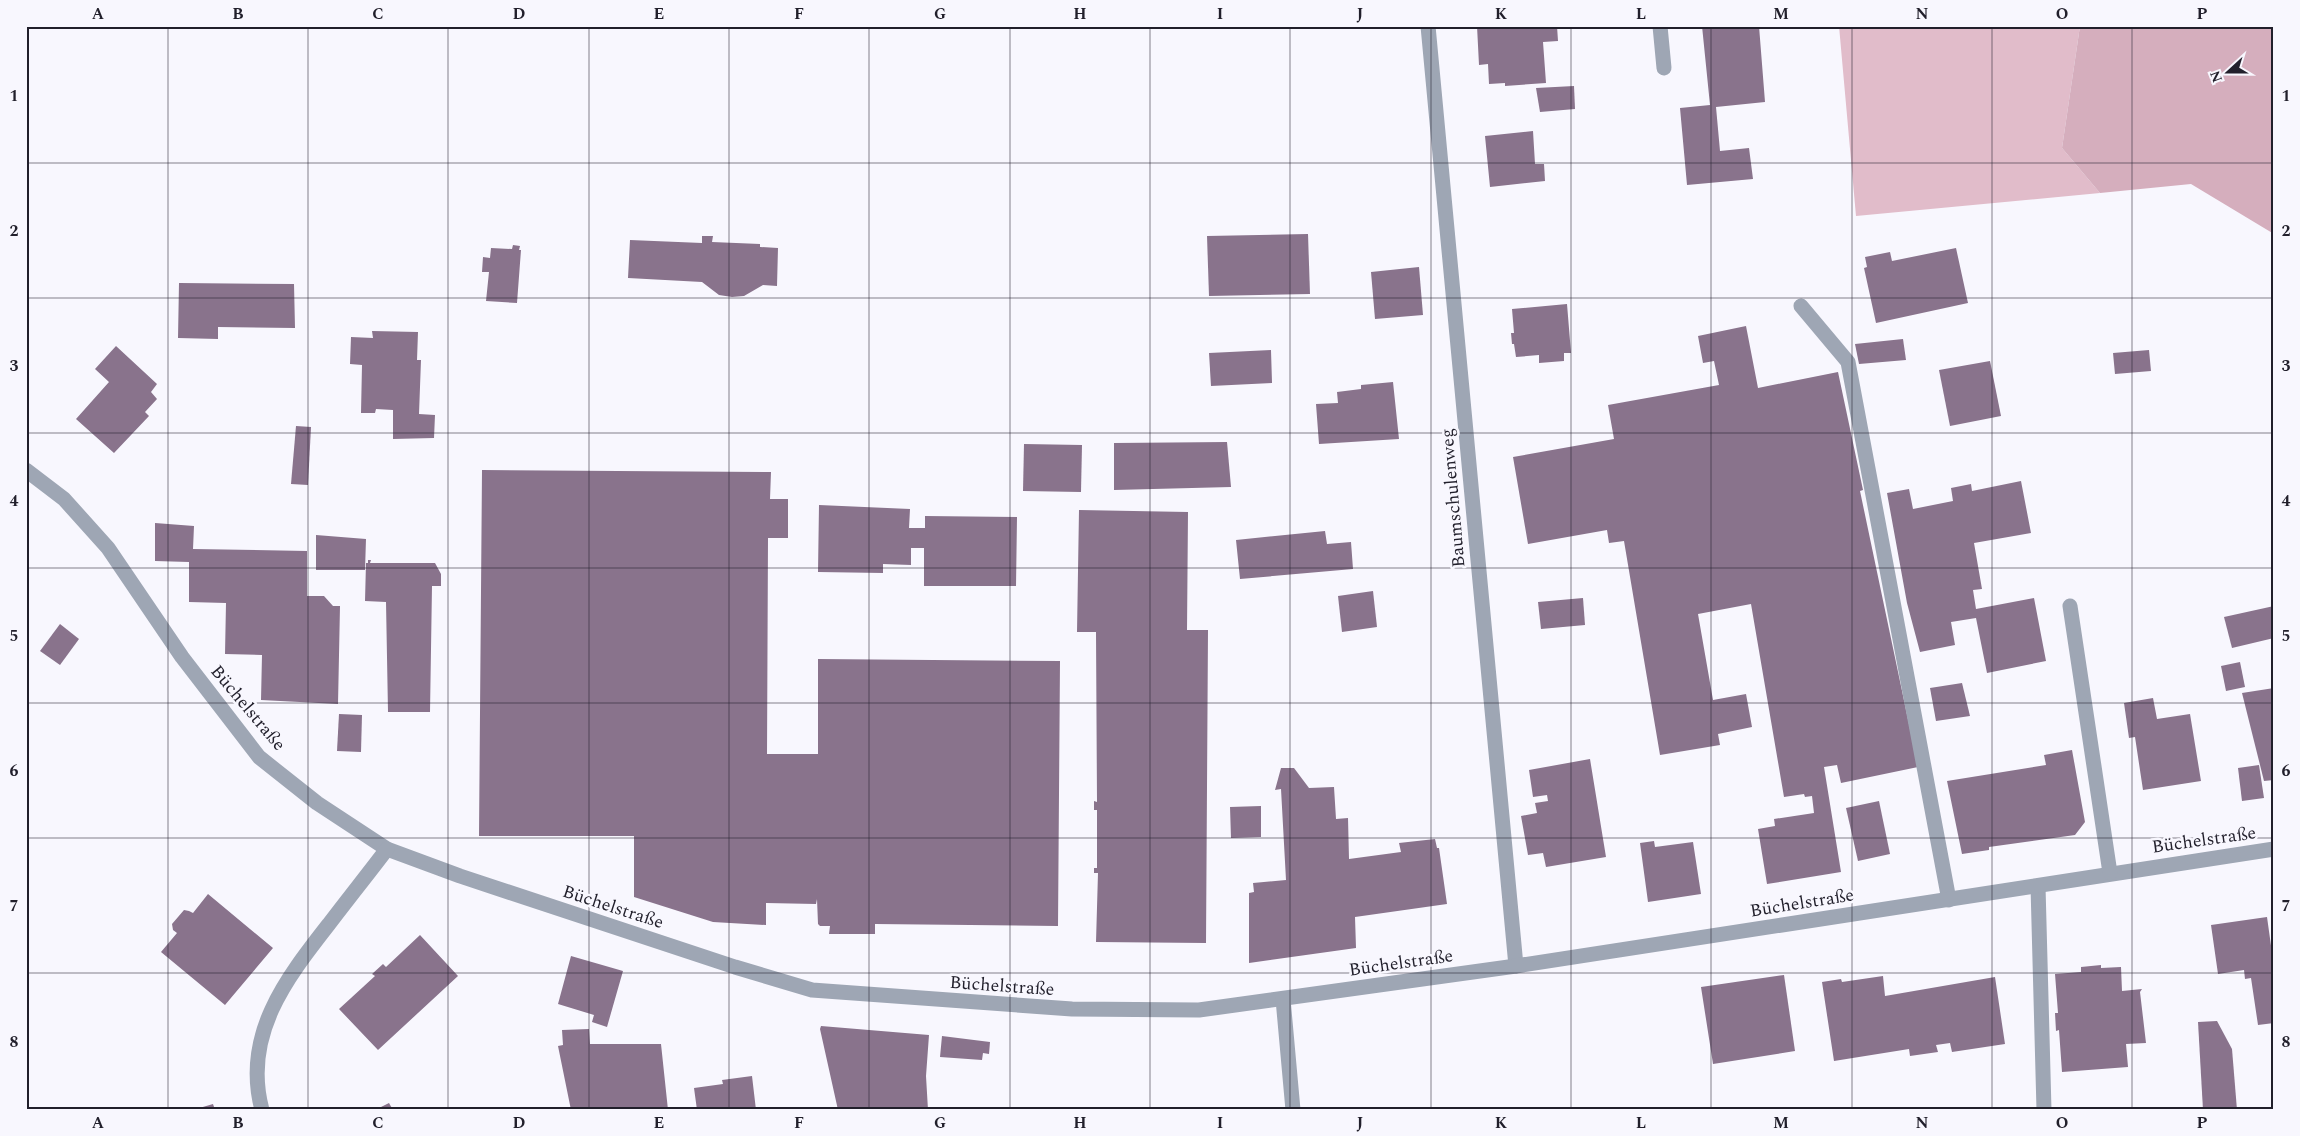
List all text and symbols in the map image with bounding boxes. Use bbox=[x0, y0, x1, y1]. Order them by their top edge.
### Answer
text: A bbox=[92, 2, 105, 26]
text: B bbox=[232, 2, 244, 26]
text: C bbox=[372, 2, 384, 26]
text: D bbox=[513, 2, 526, 26]
text: E bbox=[654, 2, 664, 26]
text: F bbox=[794, 2, 804, 26]
text: G bbox=[934, 2, 946, 26]
text: H bbox=[1073, 2, 1087, 26]
text: I bbox=[1217, 2, 1223, 26]
text: J bbox=[1357, 2, 1364, 26]
text: K bbox=[1495, 2, 1508, 26]
text: L bbox=[1636, 2, 1646, 26]
text: M bbox=[1773, 2, 1789, 26]
text: N bbox=[1915, 2, 1929, 26]
text: O bbox=[2056, 2, 2068, 26]
text: P bbox=[2197, 2, 2208, 26]
north arrow bbox=[2202, 48, 2252, 98]
text: N bbox=[2204, 67, 2228, 86]
text: 1 bbox=[10, 84, 18, 108]
text: 1 bbox=[2282, 84, 2290, 108]
text: 2 bbox=[10, 219, 19, 243]
text: 2 bbox=[2282, 219, 2291, 243]
text: 3 bbox=[10, 354, 19, 378]
text: 3 bbox=[2282, 354, 2291, 378]
street label: Baumschulenweg bbox=[1433, 427, 1473, 569]
text: 4 bbox=[10, 489, 19, 513]
text: 4 bbox=[2282, 489, 2291, 513]
text: 5 bbox=[10, 624, 18, 648]
text: 5 bbox=[2282, 624, 2290, 648]
street label: Büchelstraße bbox=[204, 659, 292, 757]
text: 6 bbox=[10, 759, 19, 783]
text: 6 bbox=[2282, 759, 2291, 783]
street label: Büchelstraße bbox=[2150, 819, 2258, 861]
street label: Büchelstraße bbox=[559, 878, 667, 936]
street label: Büchelstraße bbox=[1748, 881, 1856, 925]
text: 7 bbox=[10, 894, 19, 918]
text: 7 bbox=[2282, 894, 2291, 918]
street label: Büchelstraße bbox=[1347, 942, 1455, 984]
street label: Büchelstraße bbox=[949, 969, 1055, 1003]
text: 8 bbox=[10, 1030, 19, 1054]
text: 8 bbox=[2282, 1030, 2291, 1054]
text: A bbox=[92, 1111, 105, 1135]
text: B bbox=[232, 1111, 244, 1135]
text: C bbox=[372, 1111, 384, 1135]
text: D bbox=[513, 1111, 526, 1135]
text: E bbox=[654, 1111, 664, 1135]
text: F bbox=[794, 1111, 804, 1135]
text: G bbox=[934, 1111, 946, 1135]
text: H bbox=[1073, 1111, 1087, 1135]
text: I bbox=[1217, 1111, 1223, 1135]
text: J bbox=[1357, 1111, 1364, 1135]
text: K bbox=[1495, 1111, 1508, 1135]
text: L bbox=[1636, 1111, 1646, 1135]
text: M bbox=[1773, 1111, 1789, 1135]
text: N bbox=[1915, 1111, 1929, 1135]
text: O bbox=[2056, 1111, 2068, 1135]
text: P bbox=[2197, 1111, 2208, 1135]

